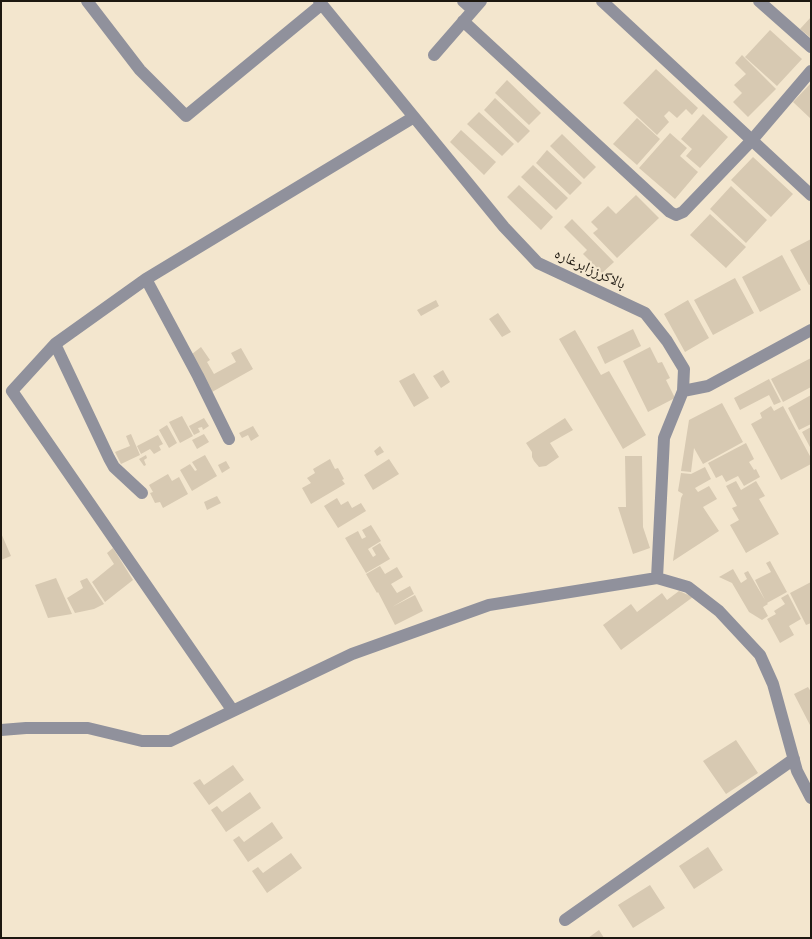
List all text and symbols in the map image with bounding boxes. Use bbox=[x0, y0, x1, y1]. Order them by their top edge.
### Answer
street label: بالاکرززابرغاره bbox=[551, 245, 629, 293]

